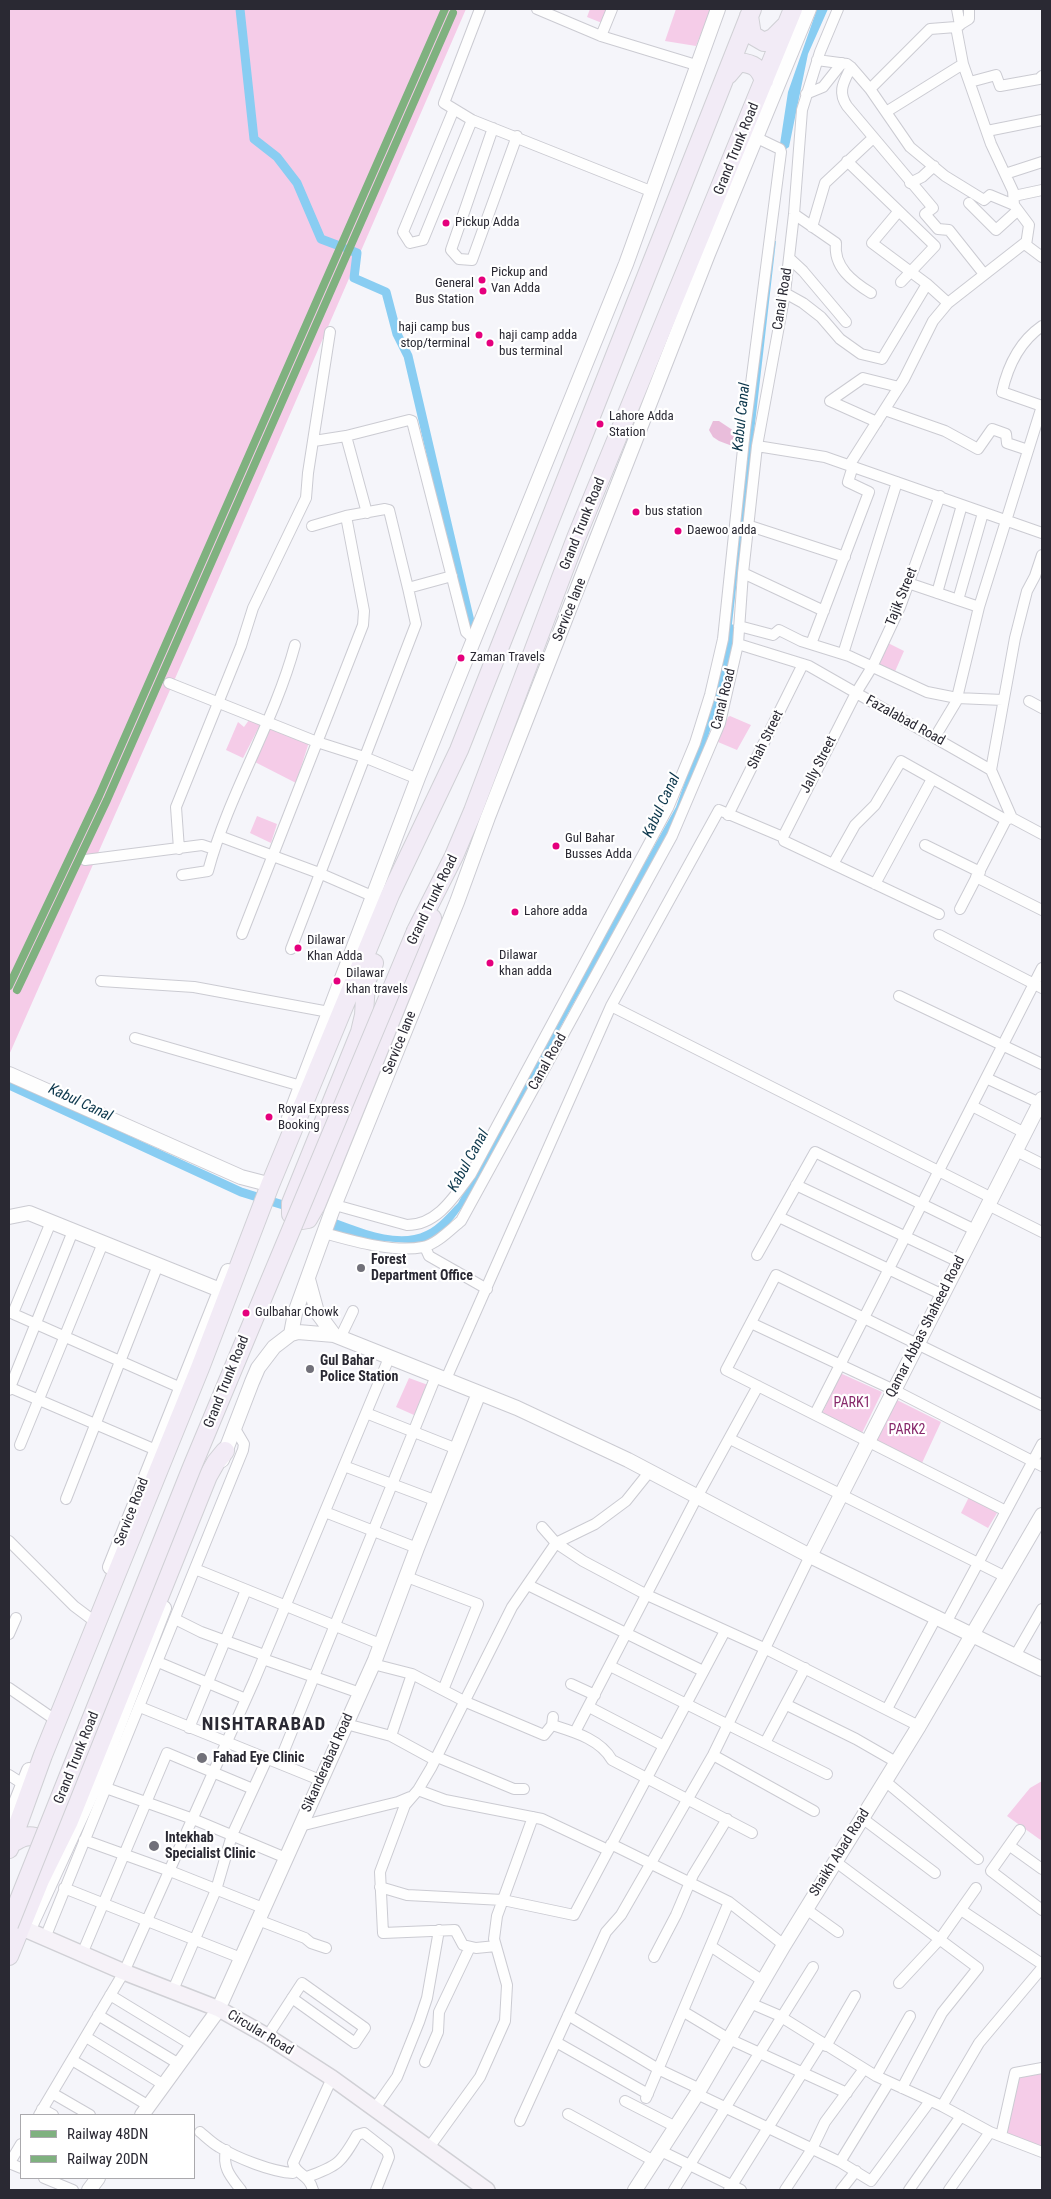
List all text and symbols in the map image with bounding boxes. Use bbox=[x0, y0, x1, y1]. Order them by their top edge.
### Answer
street label: Grand Trunk Road bbox=[711, 100, 763, 198]
place label: Pickup Adda bbox=[455, 215, 519, 231]
marker: Pickup Adda bbox=[441, 218, 451, 228]
place label: Pickup and Van Adda bbox=[491, 265, 548, 296]
street label: Canal Road bbox=[770, 267, 796, 331]
marker: Pickup and Van Adda bbox=[477, 275, 487, 285]
place label: General Bus Station bbox=[415, 276, 474, 307]
marker: General Bus Station bbox=[478, 286, 488, 296]
place label: haji camp bus stop/terminal bbox=[399, 320, 470, 351]
place label: haji camp adda bus terminal bbox=[499, 328, 577, 359]
marker: haji camp bus stop/terminal bbox=[474, 330, 484, 340]
marker: haji camp adda bus terminal bbox=[485, 338, 495, 348]
water label: Kabul Canal bbox=[729, 382, 755, 452]
place label: Lahore Adda Station bbox=[609, 409, 674, 440]
marker: Lahore Adda Station bbox=[595, 419, 605, 429]
street label: Grand Trunk Road bbox=[557, 475, 609, 573]
place label: bus station bbox=[645, 504, 702, 520]
marker: bus station bbox=[631, 507, 641, 517]
place label: Daewoo adda bbox=[687, 523, 757, 539]
marker: Daewoo adda bbox=[673, 526, 683, 536]
street label: Tajik Street bbox=[883, 565, 921, 629]
street label: Service lane bbox=[550, 576, 590, 644]
place label: Zaman Travels bbox=[470, 650, 545, 666]
marker: Zaman Travels bbox=[456, 653, 466, 663]
street label: Canal Road bbox=[708, 667, 740, 731]
street label: Fazalabad Road bbox=[863, 692, 947, 750]
street label: Shah Street bbox=[745, 708, 787, 772]
street label: Jally Street bbox=[797, 734, 841, 796]
water label: Kabul Canal bbox=[639, 771, 685, 841]
place label: Gul Bahar Busses Adda bbox=[565, 831, 632, 862]
marker: Gul Bahar Busses Adda bbox=[551, 841, 561, 851]
street label: Grand Trunk Road bbox=[404, 852, 462, 948]
place label: Lahore adda bbox=[524, 904, 587, 920]
marker: Lahore adda bbox=[510, 907, 520, 917]
place label: Dilawar Khan Adda bbox=[307, 933, 362, 964]
marker: Dilawar Khan Adda bbox=[293, 943, 303, 953]
place label: Dilawar khan adda bbox=[499, 948, 552, 979]
marker: Dilawar khan adda bbox=[485, 958, 495, 968]
place label: Dilawar khan travels bbox=[346, 966, 408, 997]
marker: Dilawar khan travels bbox=[332, 976, 342, 986]
street label: Service lane bbox=[380, 1009, 420, 1077]
street label: Canal Road bbox=[525, 1031, 571, 1093]
water label: Kabul Canal bbox=[45, 1080, 115, 1126]
place label: Royal Express Booking bbox=[278, 1102, 349, 1133]
marker: Royal Express Booking bbox=[264, 1112, 274, 1122]
water label: Kabul Canal bbox=[445, 1127, 493, 1195]
place label: Forest Department Office bbox=[371, 1252, 473, 1284]
street label: Qamar Abbas Shaheed Road bbox=[883, 1253, 969, 1401]
marker: Forest Department Office bbox=[355, 1262, 367, 1274]
place label: Gulbahar Chowk bbox=[255, 1305, 339, 1321]
marker: Gulbahar Chowk bbox=[241, 1308, 251, 1318]
street label: Grand Trunk Road bbox=[201, 1333, 253, 1431]
place label: Gul Bahar Police Station bbox=[320, 1353, 398, 1385]
marker: Gul Bahar Police Station bbox=[304, 1363, 316, 1375]
park label: PARK1 bbox=[834, 1395, 870, 1411]
park label: PARK2 bbox=[889, 1422, 925, 1438]
street label: Service Road bbox=[111, 1475, 153, 1549]
street label: Grand Trunk Road bbox=[51, 1709, 103, 1807]
street label: Sikanderabad Road bbox=[299, 1711, 357, 1815]
district label: NISHTARABAD bbox=[200, 1714, 328, 1736]
place label: Fahad Eye Clinic bbox=[213, 1750, 304, 1766]
marker: Fahad Eye Clinic bbox=[195, 1751, 209, 1765]
street label: Shaikh Abad Road bbox=[806, 1806, 874, 1900]
place label: Intekhab Specialist Clinic bbox=[165, 1830, 256, 1862]
marker: Intekhab Specialist Clinic bbox=[147, 1839, 161, 1853]
street label: Circular Road bbox=[224, 2007, 296, 2059]
legend bbox=[20, 2114, 195, 2179]
text: Railway 48DN bbox=[67, 2125, 148, 2143]
text: Railway 20DN bbox=[67, 2150, 148, 2168]

